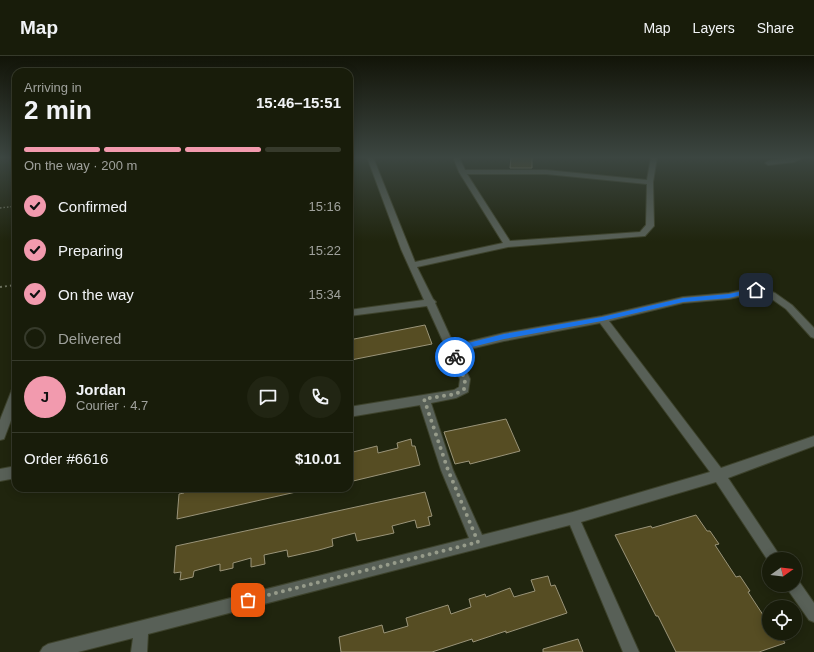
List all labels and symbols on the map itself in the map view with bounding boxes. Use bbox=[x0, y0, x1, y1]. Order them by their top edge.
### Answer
pin bbox=[739, 273, 773, 307]
courier bbox=[435, 337, 475, 377]
north arrow bbox=[762, 552, 802, 592]
pin bbox=[231, 583, 265, 617]

